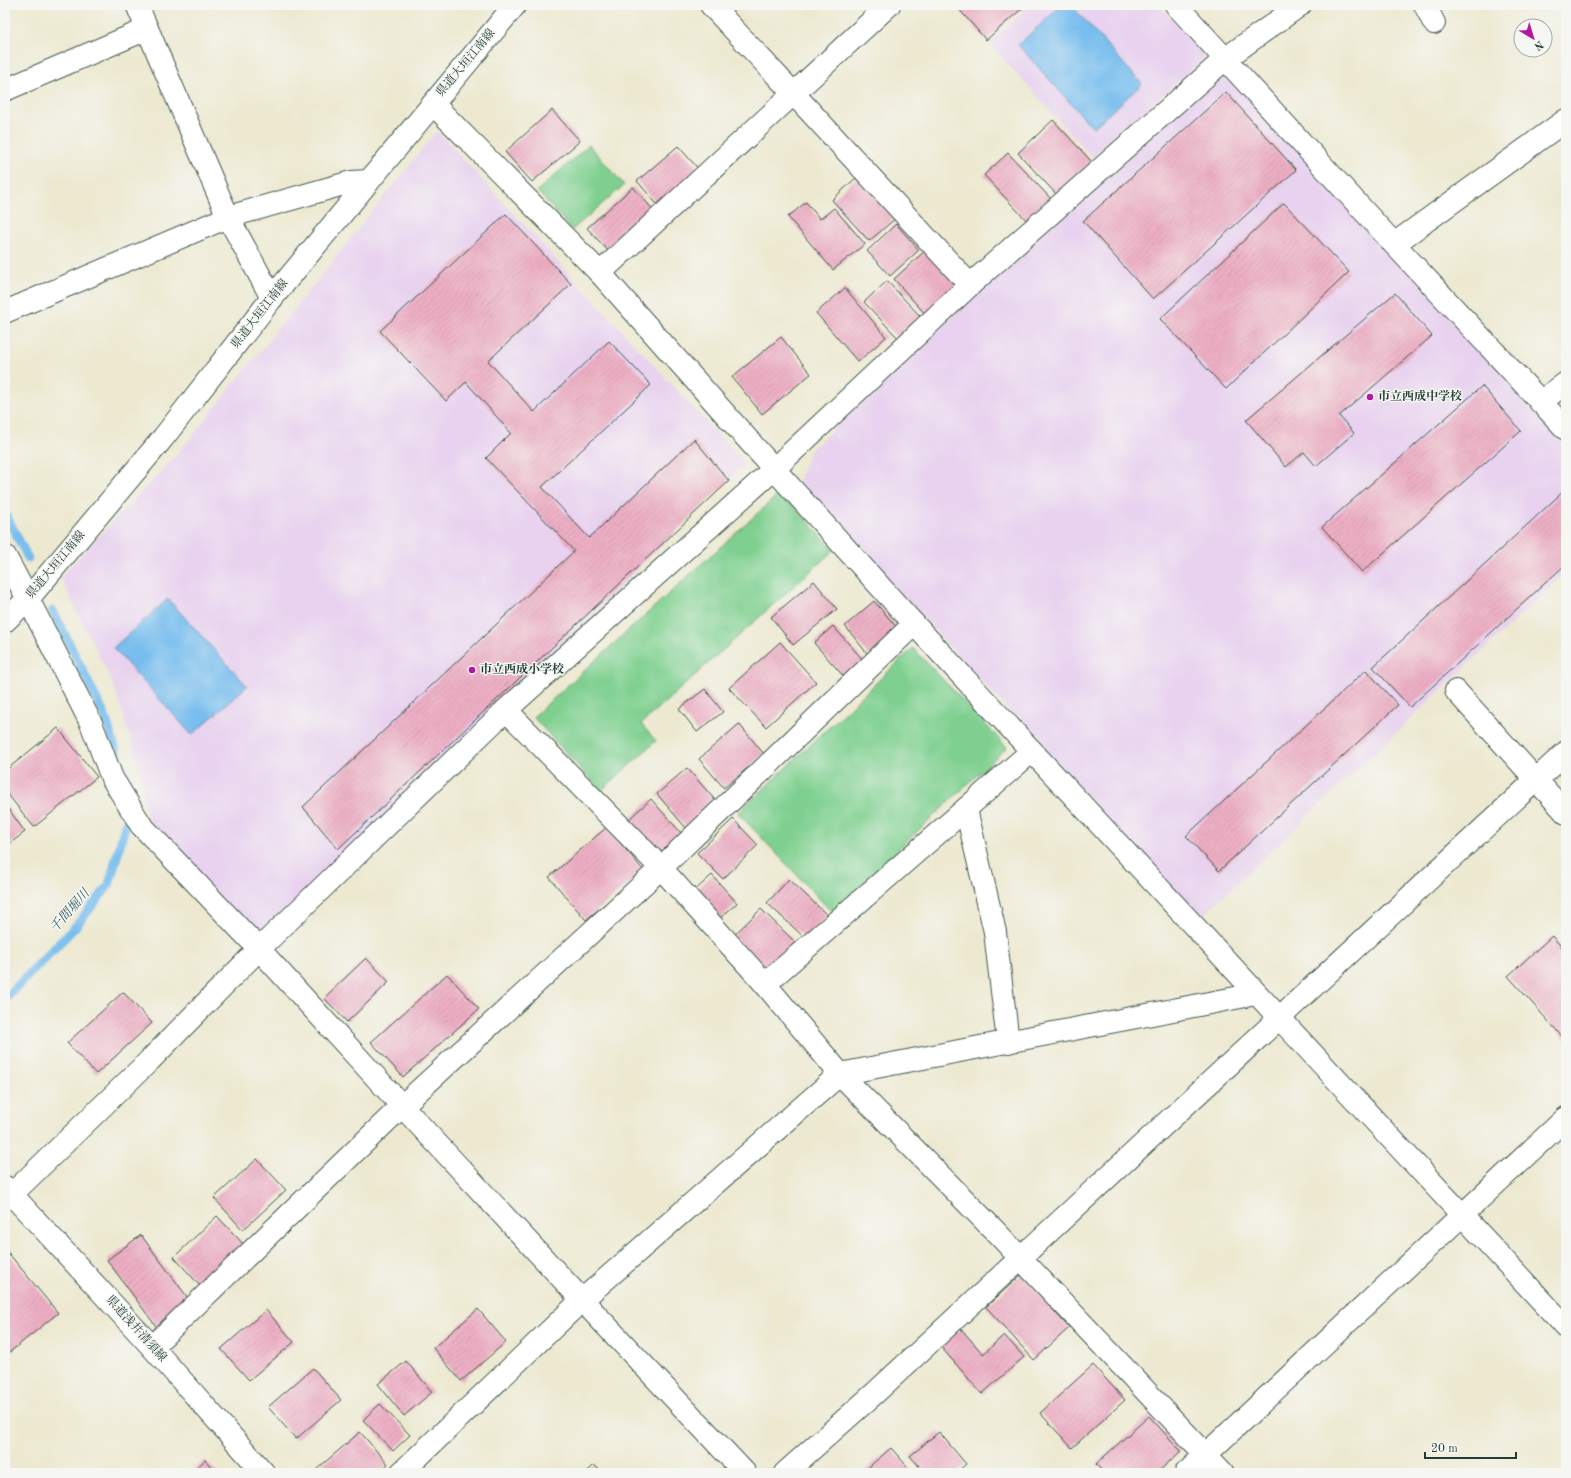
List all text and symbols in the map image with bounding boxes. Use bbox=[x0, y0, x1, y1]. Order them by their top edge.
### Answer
north arrow bbox=[1513, 18, 1553, 58]
street label: 県道大垣江南線 bbox=[433, 26, 498, 99]
text: N bbox=[1531, 38, 1545, 52]
street label: 県道大垣江南線 bbox=[228, 276, 291, 351]
place label: 市立西成中学校 bbox=[1378, 389, 1462, 403]
marker: 市立西成中学校 bbox=[1365, 392, 1375, 402]
street label: 県道大垣江南線 bbox=[23, 528, 88, 601]
place label: 市立西成小学校 bbox=[480, 662, 564, 676]
marker: 市立西成小学校 bbox=[467, 665, 477, 675]
water label: 千間堀川 bbox=[47, 885, 93, 935]
street label: 県道浅井清須線 bbox=[103, 1292, 170, 1364]
scale bar bbox=[1425, 1434, 1516, 1460]
text: 20 m bbox=[1431, 1443, 1458, 1455]

